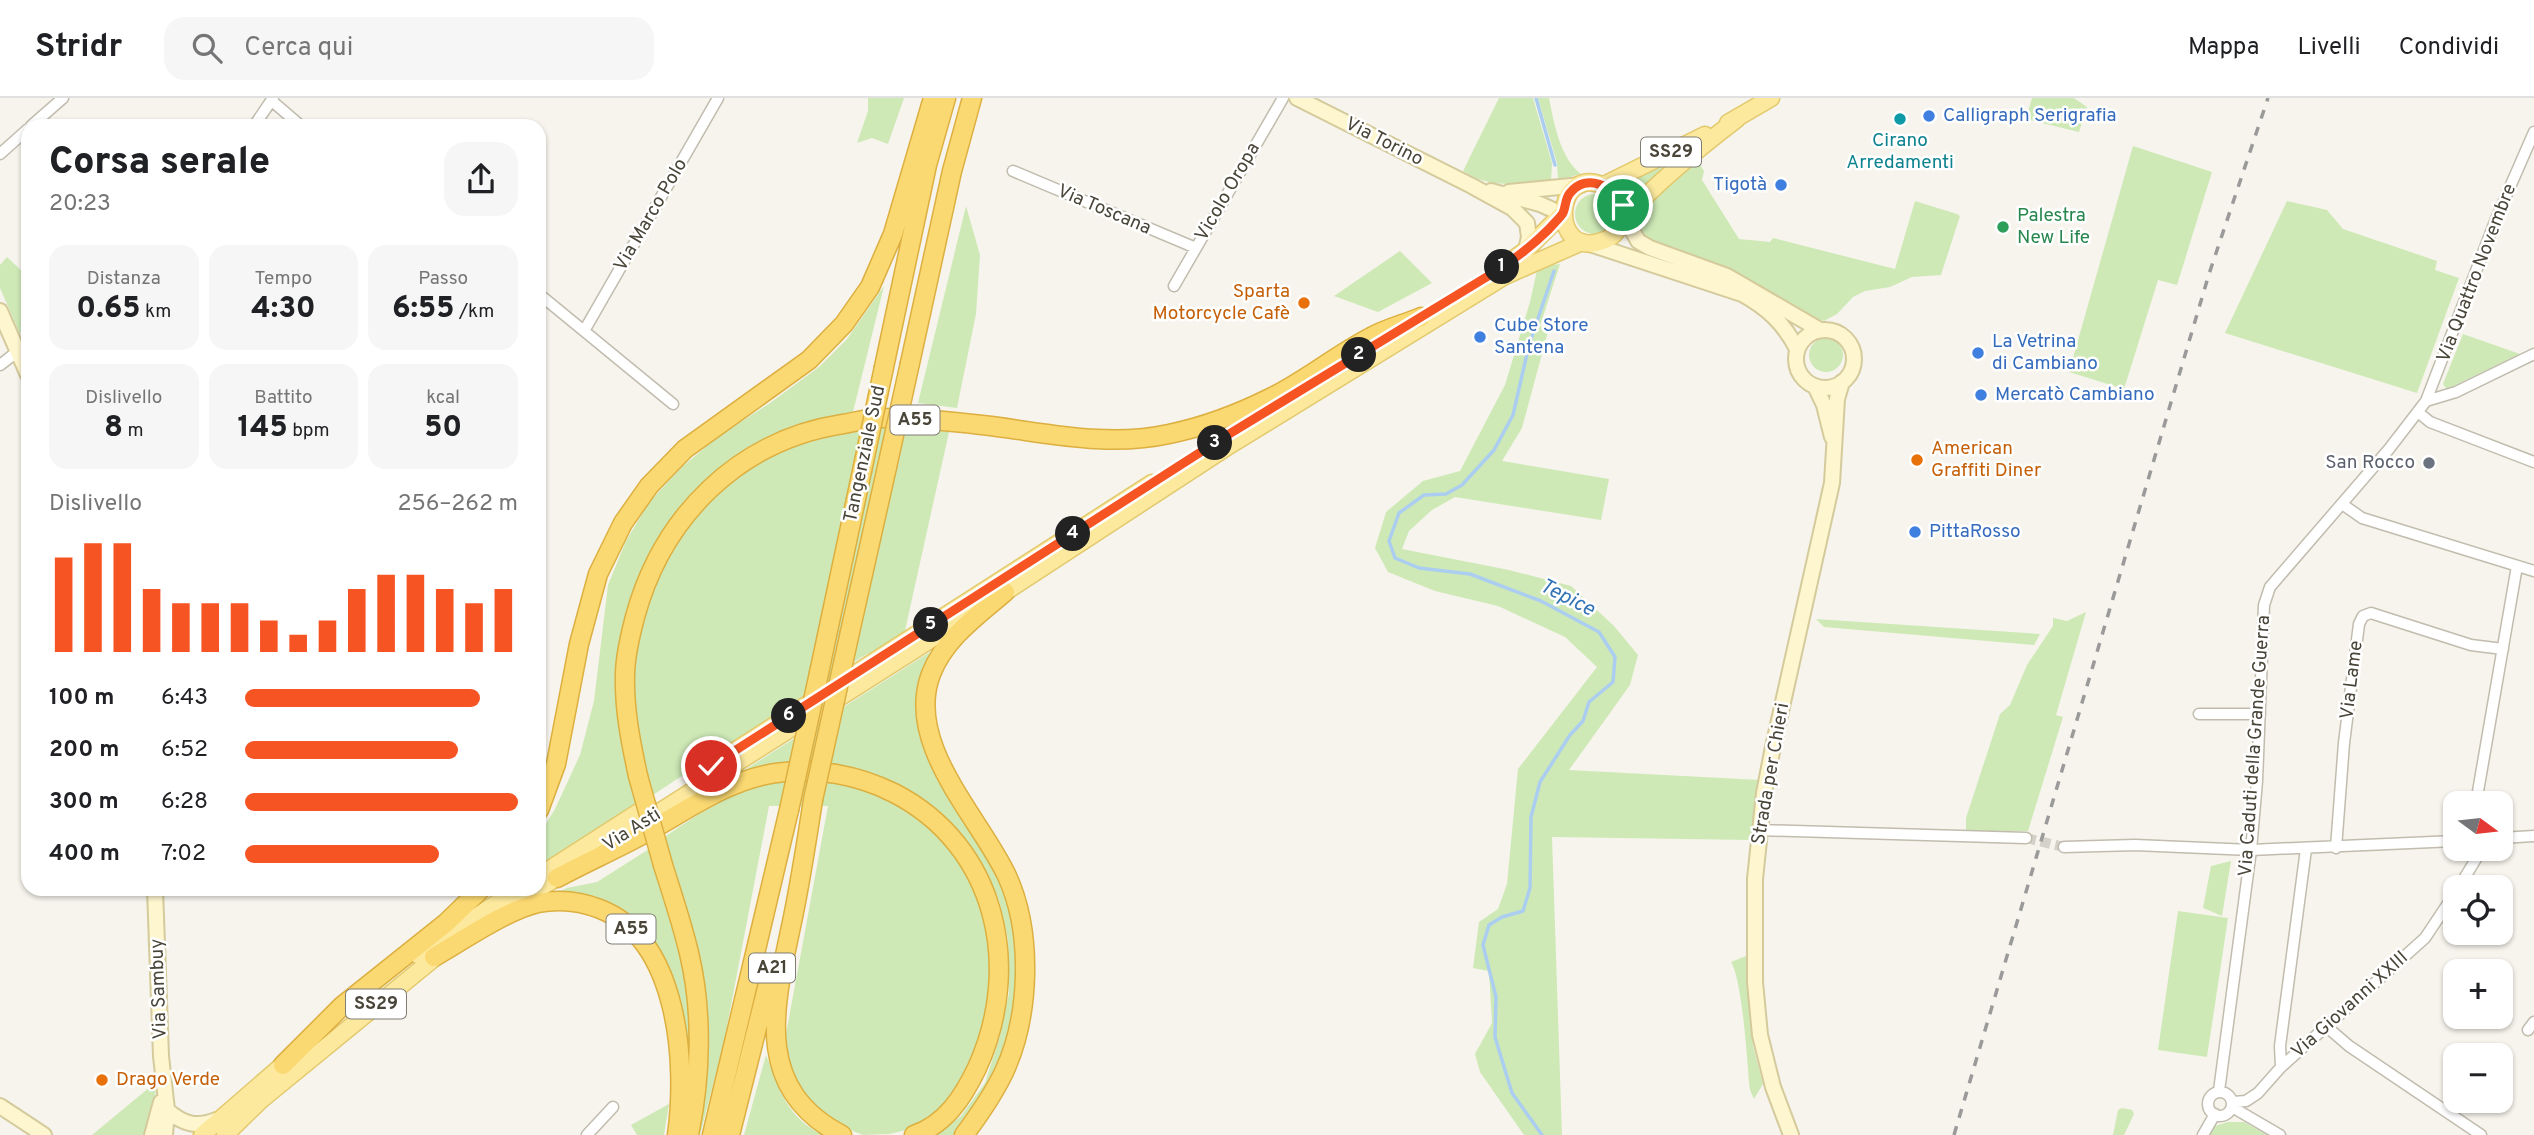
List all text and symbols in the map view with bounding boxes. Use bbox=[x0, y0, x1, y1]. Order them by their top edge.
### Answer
search box bbox=[164, 17, 654, 80]
text: Stridr bbox=[35, 27, 122, 69]
icon: search bbox=[188, 29, 226, 67]
text: Cerca qui bbox=[244, 32, 353, 65]
text: Mappa bbox=[2188, 33, 2259, 63]
text: Livelli bbox=[2297, 33, 2361, 63]
text: Condividi bbox=[2399, 33, 2499, 63]
place label: Calligraph Serigrafia bbox=[1943, 104, 2117, 128]
marker: Calligraph Serigrafia bbox=[1921, 108, 1937, 124]
marker: Cirano Arredamenti bbox=[1892, 111, 1908, 127]
street label: Via Torino bbox=[1341, 112, 1427, 172]
place label: Cirano Arredamenti bbox=[1846, 129, 1954, 175]
street label: Vicolo Oropa bbox=[1190, 138, 1266, 246]
road number: SS29 bbox=[1641, 138, 1701, 166]
text: Corsa serale bbox=[49, 139, 270, 188]
button: share bbox=[444, 142, 518, 216]
street label: Via Marco Polo bbox=[609, 154, 693, 276]
place label: Tigotà bbox=[1713, 173, 1767, 197]
pin bbox=[1593, 175, 1653, 235]
marker: Tigotà bbox=[1773, 177, 1789, 193]
street label: Via Toscana bbox=[1053, 179, 1155, 241]
street label: Via Quattro Novembre bbox=[2432, 180, 2522, 366]
icon: arrive bbox=[1604, 186, 1642, 224]
text: 20:23 bbox=[49, 190, 111, 219]
place label: Palestra New Life bbox=[2017, 204, 2090, 250]
marker: Palestra New Life bbox=[1995, 219, 2011, 235]
pin: 1 bbox=[1484, 250, 1520, 284]
text: 1 bbox=[1498, 254, 1505, 278]
text: Distanza bbox=[87, 267, 161, 291]
text: Tempo bbox=[255, 267, 312, 291]
text: Passo bbox=[418, 267, 468, 291]
place label: Sparta Motorcycle Cafè bbox=[1152, 280, 1290, 326]
text: 0.65 bbox=[76, 291, 141, 328]
text: 4:30 bbox=[251, 291, 316, 328]
text: 6:55 bbox=[392, 291, 454, 328]
marker: Sparta Motorcycle Cafè bbox=[1296, 295, 1312, 311]
text: km bbox=[141, 300, 171, 324]
text: /km bbox=[454, 300, 494, 324]
place label: Cube Store Santena bbox=[1494, 314, 1589, 360]
marker: Cube Store Santena bbox=[1472, 329, 1488, 345]
place label: La Vetrina di Cambiano bbox=[1992, 330, 2098, 376]
pin: 2 bbox=[1342, 338, 1376, 372]
text: 2 bbox=[1353, 342, 1364, 366]
marker: La Vetrina di Cambiano bbox=[1970, 345, 1986, 361]
street label: Tangenziale Sud bbox=[839, 383, 891, 525]
place label: Mercatò Cambiano bbox=[1995, 383, 2155, 407]
text: Dislivello bbox=[85, 386, 162, 410]
text: Battito bbox=[254, 386, 313, 410]
text: kcal bbox=[426, 386, 460, 410]
marker: Mercatò Cambiano bbox=[1973, 387, 1989, 403]
road number: A55 bbox=[890, 406, 940, 434]
text: 8 bbox=[104, 410, 123, 447]
text: 145 bbox=[237, 410, 288, 447]
text: 50 bbox=[424, 410, 462, 447]
text: m bbox=[123, 419, 144, 443]
text: bpm bbox=[288, 419, 330, 443]
pin: 3 bbox=[1198, 426, 1232, 460]
text: 3 bbox=[1209, 430, 1220, 454]
place label: American Graffiti Diner bbox=[1931, 437, 2042, 483]
place label: San Rocco bbox=[2325, 451, 2415, 475]
marker: American Graffiti Diner bbox=[1909, 452, 1925, 468]
marker: San Rocco bbox=[2421, 455, 2437, 471]
text: Dislivello bbox=[49, 490, 142, 519]
text: 256–262 m bbox=[397, 490, 518, 519]
pin: 4 bbox=[1056, 516, 1090, 551]
place label: PittaRosso bbox=[1929, 520, 2021, 544]
text: 4 bbox=[1066, 521, 1079, 545]
marker: PittaRosso bbox=[1907, 524, 1923, 540]
water label: Tepice bbox=[1535, 573, 1600, 624]
pin: 5 bbox=[914, 608, 948, 642]
text: 5 bbox=[925, 612, 936, 636]
street label: Via Caduti della Grande Guerra bbox=[2234, 614, 2276, 878]
street label: Via Lame bbox=[2335, 639, 2369, 721]
text: 100 m bbox=[49, 684, 114, 713]
text: 6:43 bbox=[161, 684, 208, 713]
pin: 6 bbox=[772, 698, 806, 734]
street label: Strada per Chieri bbox=[1747, 701, 1795, 847]
text: 6 bbox=[783, 703, 794, 727]
text: 200 m bbox=[49, 736, 119, 765]
text: 6:52 bbox=[161, 736, 208, 765]
pin bbox=[681, 736, 741, 796]
icon: check bbox=[692, 747, 730, 785]
text: 300 m bbox=[49, 788, 119, 817]
text: 6:28 bbox=[161, 788, 208, 817]
north arrow bbox=[2443, 791, 2513, 861]
map controls bbox=[2443, 791, 2513, 1113]
street label: Via Asti bbox=[598, 803, 666, 857]
text: 400 m bbox=[49, 840, 120, 869]
text: 7:02 bbox=[161, 840, 206, 869]
button: locate bbox=[2443, 875, 2513, 945]
road number: A55 bbox=[606, 914, 656, 944]
street label: Via Sambuy bbox=[145, 938, 173, 1040]
street label: Via Giovanni XXIII bbox=[2286, 946, 2414, 1064]
road number: A21 bbox=[749, 954, 795, 982]
button: + bbox=[2443, 959, 2513, 1029]
road number: SS29 bbox=[346, 989, 406, 1018]
button: − bbox=[2443, 1043, 2513, 1113]
place label: Drago Verde bbox=[116, 1068, 220, 1092]
marker: Drago Verde bbox=[94, 1072, 110, 1088]

